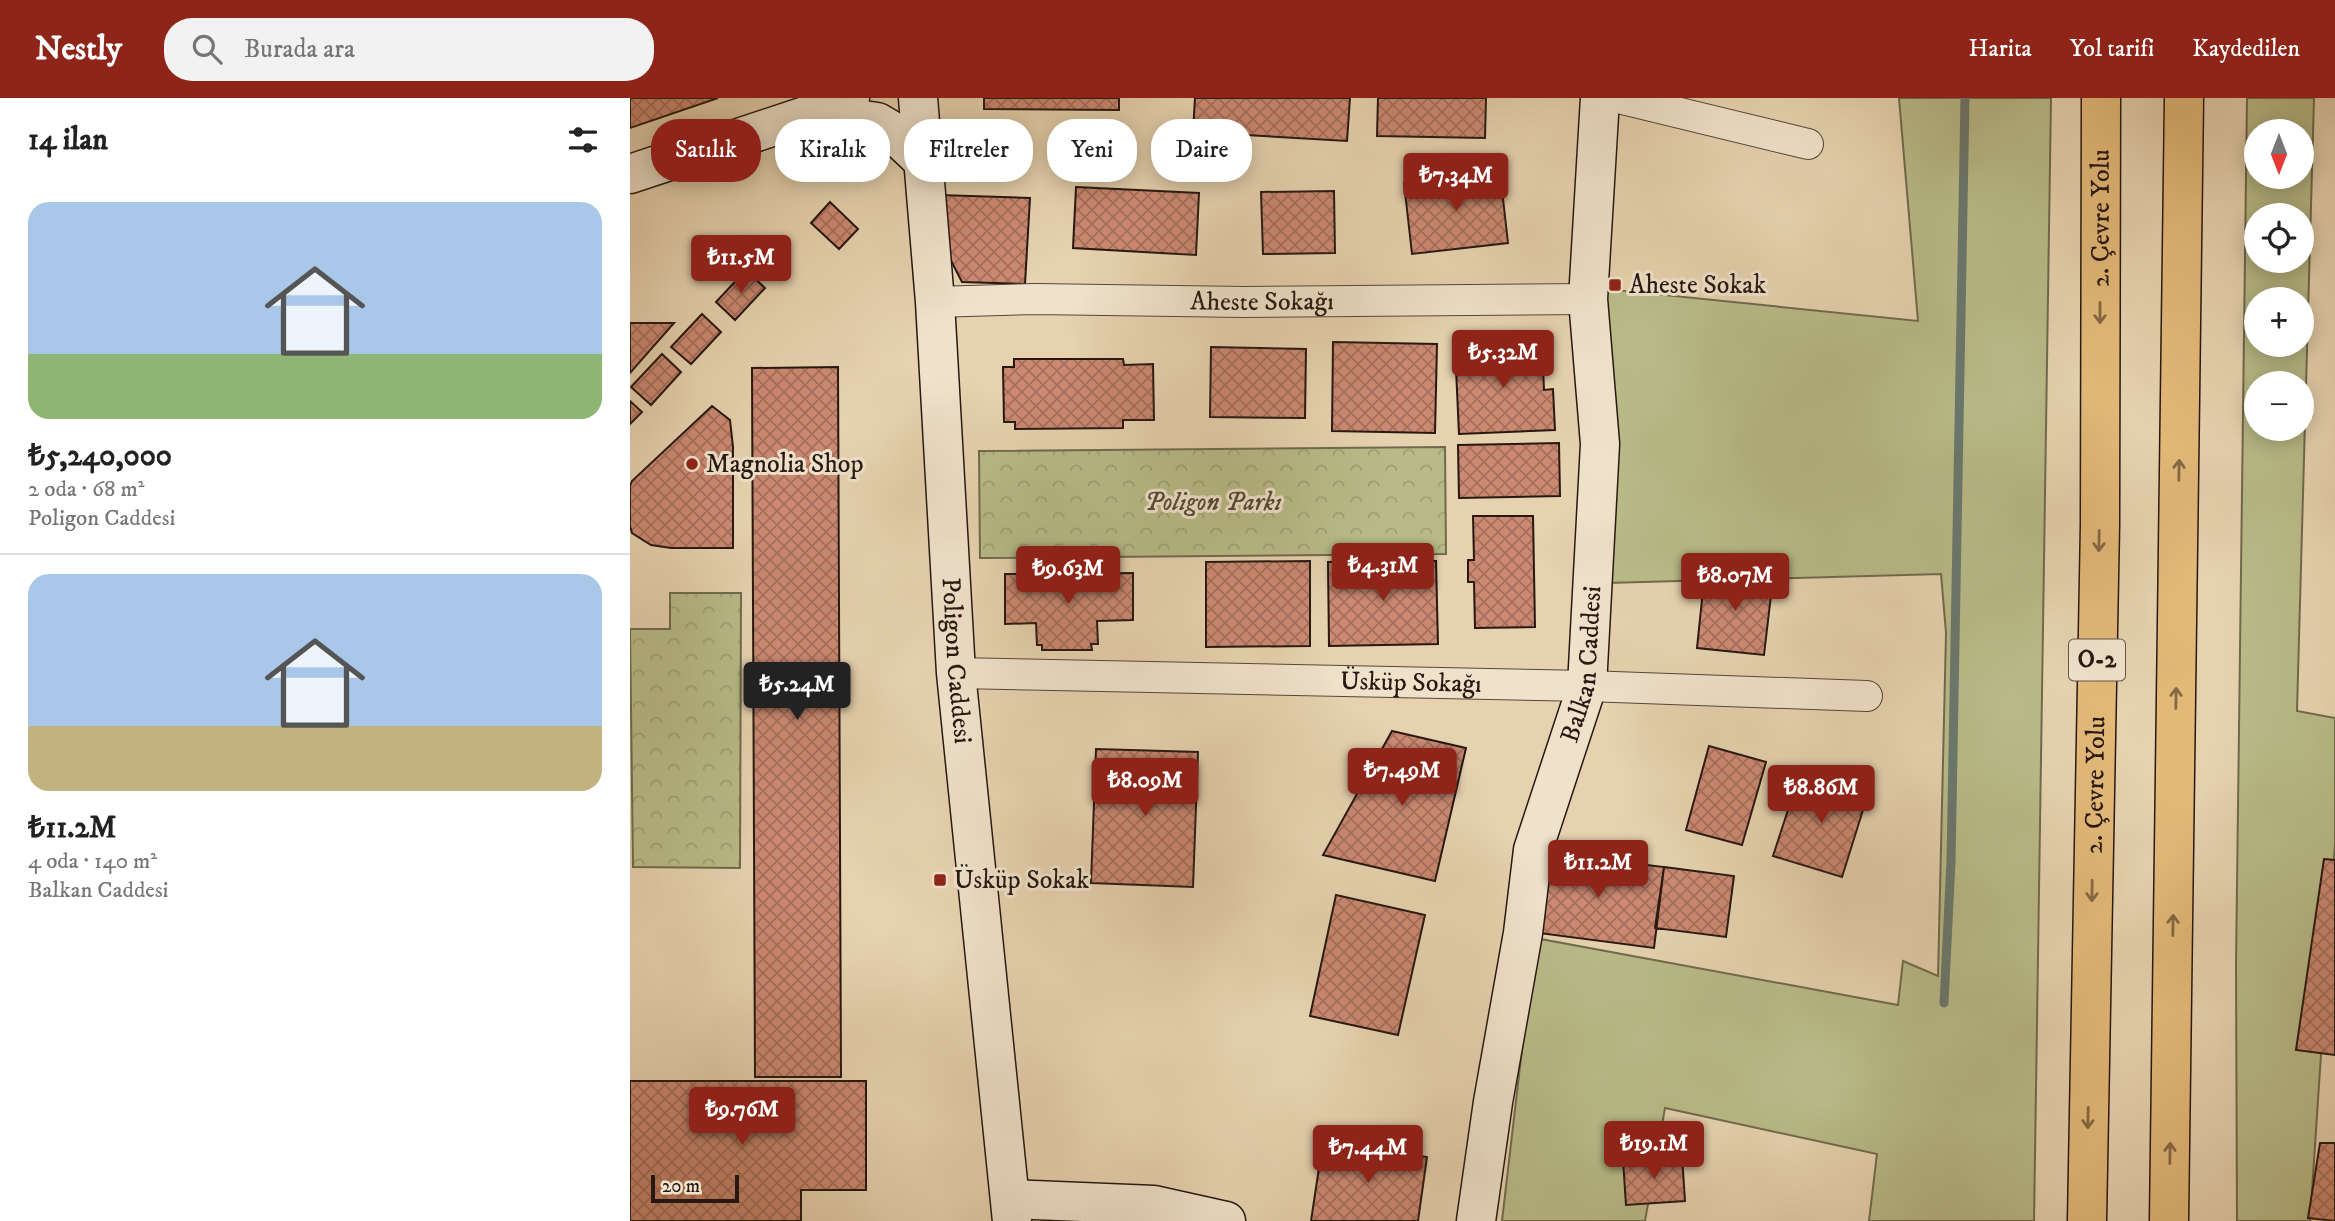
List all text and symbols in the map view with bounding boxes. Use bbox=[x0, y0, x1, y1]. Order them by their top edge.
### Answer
search box bbox=[164, 18, 654, 81]
text: Nestly bbox=[35, 29, 122, 70]
icon: search bbox=[188, 30, 226, 68]
text: Burada ara bbox=[244, 33, 355, 66]
text: Harita bbox=[1968, 34, 2032, 64]
text: Yol tarifi bbox=[2070, 34, 2154, 64]
text: Kaydedilen bbox=[2192, 34, 2300, 64]
chip: Satılık bbox=[651, 119, 761, 182]
chip: Kiralık bbox=[775, 119, 890, 182]
chip: Filtreler bbox=[904, 119, 1033, 182]
chip: Yeni bbox=[1047, 119, 1137, 182]
chip: Daire bbox=[1151, 119, 1252, 182]
north arrow bbox=[2244, 119, 2314, 189]
map controls bbox=[2244, 119, 2314, 441]
icon: filters bbox=[564, 121, 602, 159]
text: 14 ilan bbox=[28, 122, 108, 159]
street label: 2. Çevre Yolu bbox=[2084, 149, 2117, 287]
pin: ₺7.34M bbox=[1399, 153, 1513, 213]
text: ₺7.34M bbox=[1419, 161, 1493, 190]
button: locate bbox=[2244, 203, 2314, 273]
pin: ₺11.5M bbox=[684, 236, 798, 295]
text: ₺11.5M bbox=[707, 243, 775, 272]
icon: home bbox=[252, 248, 378, 374]
place label: Aheste Sokak bbox=[1629, 269, 1766, 302]
marker: Aheste Sokak bbox=[1607, 277, 1623, 293]
street label: Aheste Sokağı bbox=[1190, 285, 1334, 319]
button: + bbox=[2244, 287, 2314, 357]
one-way arrow bbox=[2093, 301, 2107, 324]
pin: ₺5.32M bbox=[1446, 330, 1560, 390]
text: ₺5.32M bbox=[1468, 338, 1538, 367]
button: − bbox=[2244, 371, 2314, 441]
text: ₺5,240,000 bbox=[28, 438, 172, 475]
place label: Magnolia Shop bbox=[706, 448, 864, 481]
marker: Magnolia Shop bbox=[684, 456, 700, 472]
one-way arrow bbox=[2172, 459, 2186, 482]
text: 2 oda · 68 m² bbox=[28, 475, 145, 504]
park label: Poligon Parkı bbox=[1144, 486, 1282, 519]
text: Poligon Caddesi bbox=[28, 504, 175, 533]
one-way arrow bbox=[2093, 529, 2106, 552]
pin: ₺4.31M bbox=[1326, 544, 1440, 603]
pin: ₺9.63M bbox=[1011, 546, 1125, 606]
text: ₺4.31M bbox=[1348, 551, 1418, 580]
text: ₺9.63M bbox=[1032, 554, 1104, 583]
pin: ₺8.07M bbox=[1678, 554, 1792, 613]
text: ₺8.07M bbox=[1697, 561, 1773, 590]
street label: Poligon Caddesi bbox=[934, 577, 980, 745]
street label: Balkan Caddesi bbox=[1553, 585, 1609, 747]
icon: home bbox=[252, 620, 378, 746]
road number: O-2 bbox=[2069, 640, 2125, 680]
pin: ₺5.24M bbox=[740, 662, 854, 722]
street label: Üsküp Sokağı bbox=[1340, 664, 1482, 700]
text: ₺5.24M bbox=[760, 670, 834, 699]
one-way arrow bbox=[2169, 687, 2183, 710]
street label: 2. Çevre Yolu bbox=[2077, 716, 2113, 854]
pin: ₺7.49M bbox=[1345, 748, 1459, 808]
text: ₺7.49M bbox=[1364, 756, 1440, 785]
pin: ₺8.09M bbox=[1088, 758, 1202, 818]
text: ₺8.09M bbox=[1108, 766, 1183, 795]
pin: ₺8.86M bbox=[1764, 766, 1878, 825]
text: ₺8.86M bbox=[1784, 773, 1858, 802]
text: ₺11.2M bbox=[28, 810, 116, 847]
pin: ₺11.2M bbox=[1541, 840, 1655, 900]
text: 4 oda · 140 m² bbox=[28, 847, 157, 876]
text: ₺11.2M bbox=[1564, 848, 1632, 877]
place label: Üsküp Sokak bbox=[954, 864, 1089, 897]
marker: Üsküp Sokak bbox=[932, 872, 948, 888]
text: Balkan Caddesi bbox=[28, 876, 169, 905]
one-way arrow bbox=[2085, 879, 2099, 902]
one-way arrow bbox=[2166, 914, 2180, 937]
pin: ₺9.76M bbox=[685, 1088, 799, 1147]
text: ₺9.76M bbox=[705, 1095, 779, 1124]
one-way arrow bbox=[2082, 1106, 2095, 1129]
pin: ₺19.1M bbox=[1597, 1122, 1711, 1181]
pin: ₺7.44M bbox=[1311, 1126, 1425, 1185]
text: ₺19.1M bbox=[1620, 1129, 1688, 1158]
text: ₺7.44M bbox=[1329, 1133, 1407, 1162]
one-way arrow bbox=[2163, 1142, 2177, 1165]
scale bar bbox=[651, 1172, 738, 1204]
text: 20 m bbox=[662, 1175, 700, 1198]

